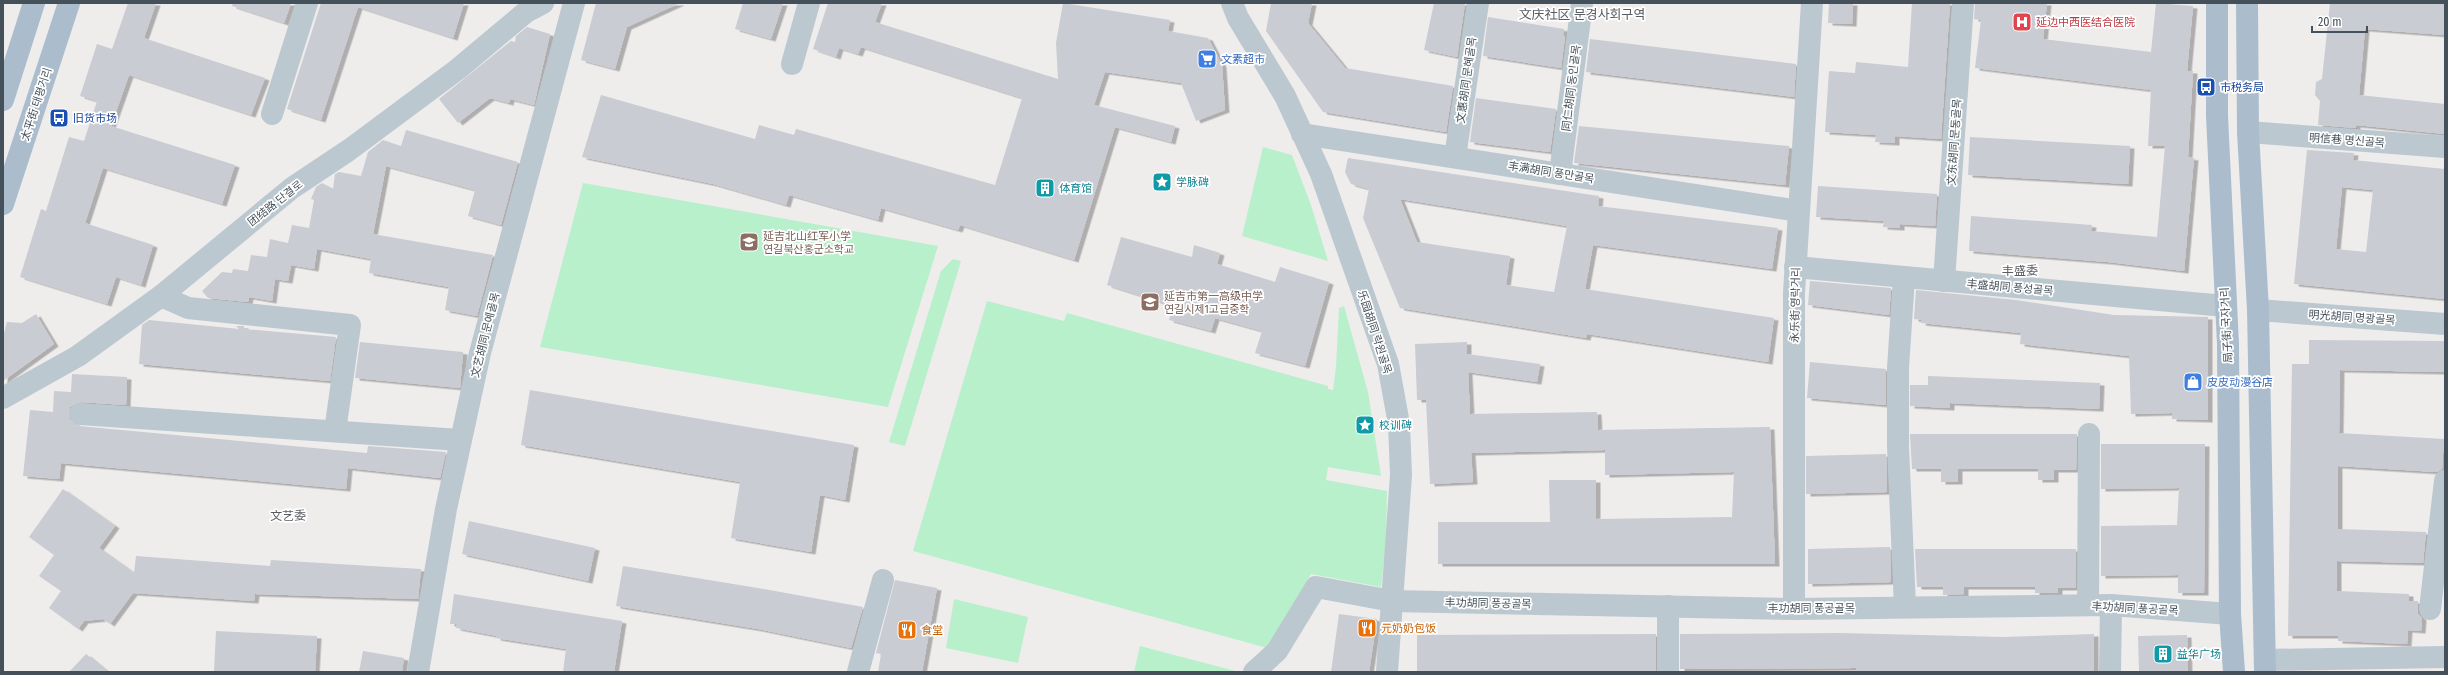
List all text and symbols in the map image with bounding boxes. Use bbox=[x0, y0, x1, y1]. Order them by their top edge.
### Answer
district label: 文庆社区 문경사회구역 bbox=[1519, 7, 1645, 22]
scale bar bbox=[2312, 8, 2367, 34]
hospital icon: 延边中西医结合医院 bbox=[2011, 11, 2033, 33]
text: 20 m bbox=[2318, 15, 2342, 29]
place label: 延边中西医结合医院 bbox=[2036, 16, 2135, 29]
street label: 文惠胡同 문혜골목 bbox=[1454, 36, 1479, 124]
street label: 同仁胡同 동인골목 bbox=[1560, 44, 1583, 132]
supermarket icon: 文素超市 bbox=[1196, 48, 1218, 70]
place label: 文素超市 bbox=[1221, 53, 1265, 66]
street label: 太平街 태평거리 bbox=[19, 66, 54, 142]
bus stop icon: 市税务局 bbox=[2195, 76, 2217, 98]
place label: 市税务局 bbox=[2220, 81, 2264, 94]
street label: 文东胡同 문동골목 bbox=[1945, 98, 1964, 186]
bus stop icon: 旧货市场 bbox=[48, 107, 70, 129]
place label: 旧货市场 bbox=[73, 112, 117, 125]
street label: 明信巷 명신골목 bbox=[2309, 131, 2385, 150]
street label: 丰满胡同 풍만골목 bbox=[1507, 159, 1595, 186]
place icon: 学脉碑 bbox=[1151, 171, 1173, 193]
place label: 学脉碑 bbox=[1176, 176, 1209, 189]
building icon: 体育馆 bbox=[1034, 177, 1056, 199]
street label: 团结路 단결로 bbox=[245, 178, 305, 229]
place label: 体育馆 bbox=[1059, 182, 1092, 195]
place label: 延吉北山红军小学 연길북산홍군소학교 bbox=[763, 230, 854, 256]
school or university icon: 延吉北山红军小学 연길북산홍군소학교 bbox=[738, 231, 760, 253]
district label: 丰盛委 bbox=[2002, 264, 2038, 278]
street label: 永乐街 영락거리 bbox=[1788, 267, 1803, 343]
street label: 丰盛胡同 풍성골목 bbox=[1966, 277, 2054, 298]
street label: 局子街 국자거리 bbox=[2218, 287, 2235, 363]
street label: 乐园胡同 락원골목 bbox=[1355, 289, 1394, 376]
place label: 延吉市第一高级中学 연길시제1고급중학 bbox=[1164, 290, 1263, 316]
street label: 文艺胡同 문예골목 bbox=[469, 291, 502, 379]
school or university icon: 延吉市第一高级中学 연길시제1고급중학 bbox=[1139, 291, 1161, 313]
street label: 明光胡同 명광골목 bbox=[2308, 308, 2396, 327]
shop icon: 皮皮动漫谷店 bbox=[2182, 371, 2204, 393]
place label: 皮皮动漫谷店 bbox=[2207, 376, 2273, 389]
place icon: 校训碑 bbox=[1354, 414, 1376, 436]
place label: 校训碑 bbox=[1379, 419, 1412, 432]
district label: 文艺委 bbox=[270, 509, 306, 523]
street label: 丰功胡同 풍공골목 bbox=[1444, 596, 1532, 611]
street label: 丰功胡同 풍공골목 bbox=[2091, 600, 2179, 617]
street label: 丰功胡同 풍공골목 bbox=[1767, 602, 1855, 615]
restaurant icon: 元奶奶包饭 bbox=[1356, 617, 1378, 639]
restaurant icon: 食堂 bbox=[896, 619, 918, 641]
place label: 元奶奶包饭 bbox=[1381, 622, 1436, 635]
place label: 食堂 bbox=[921, 624, 943, 637]
building icon: 益华广场 bbox=[2152, 643, 2174, 665]
place label: 益华广场 bbox=[2177, 648, 2221, 661]

